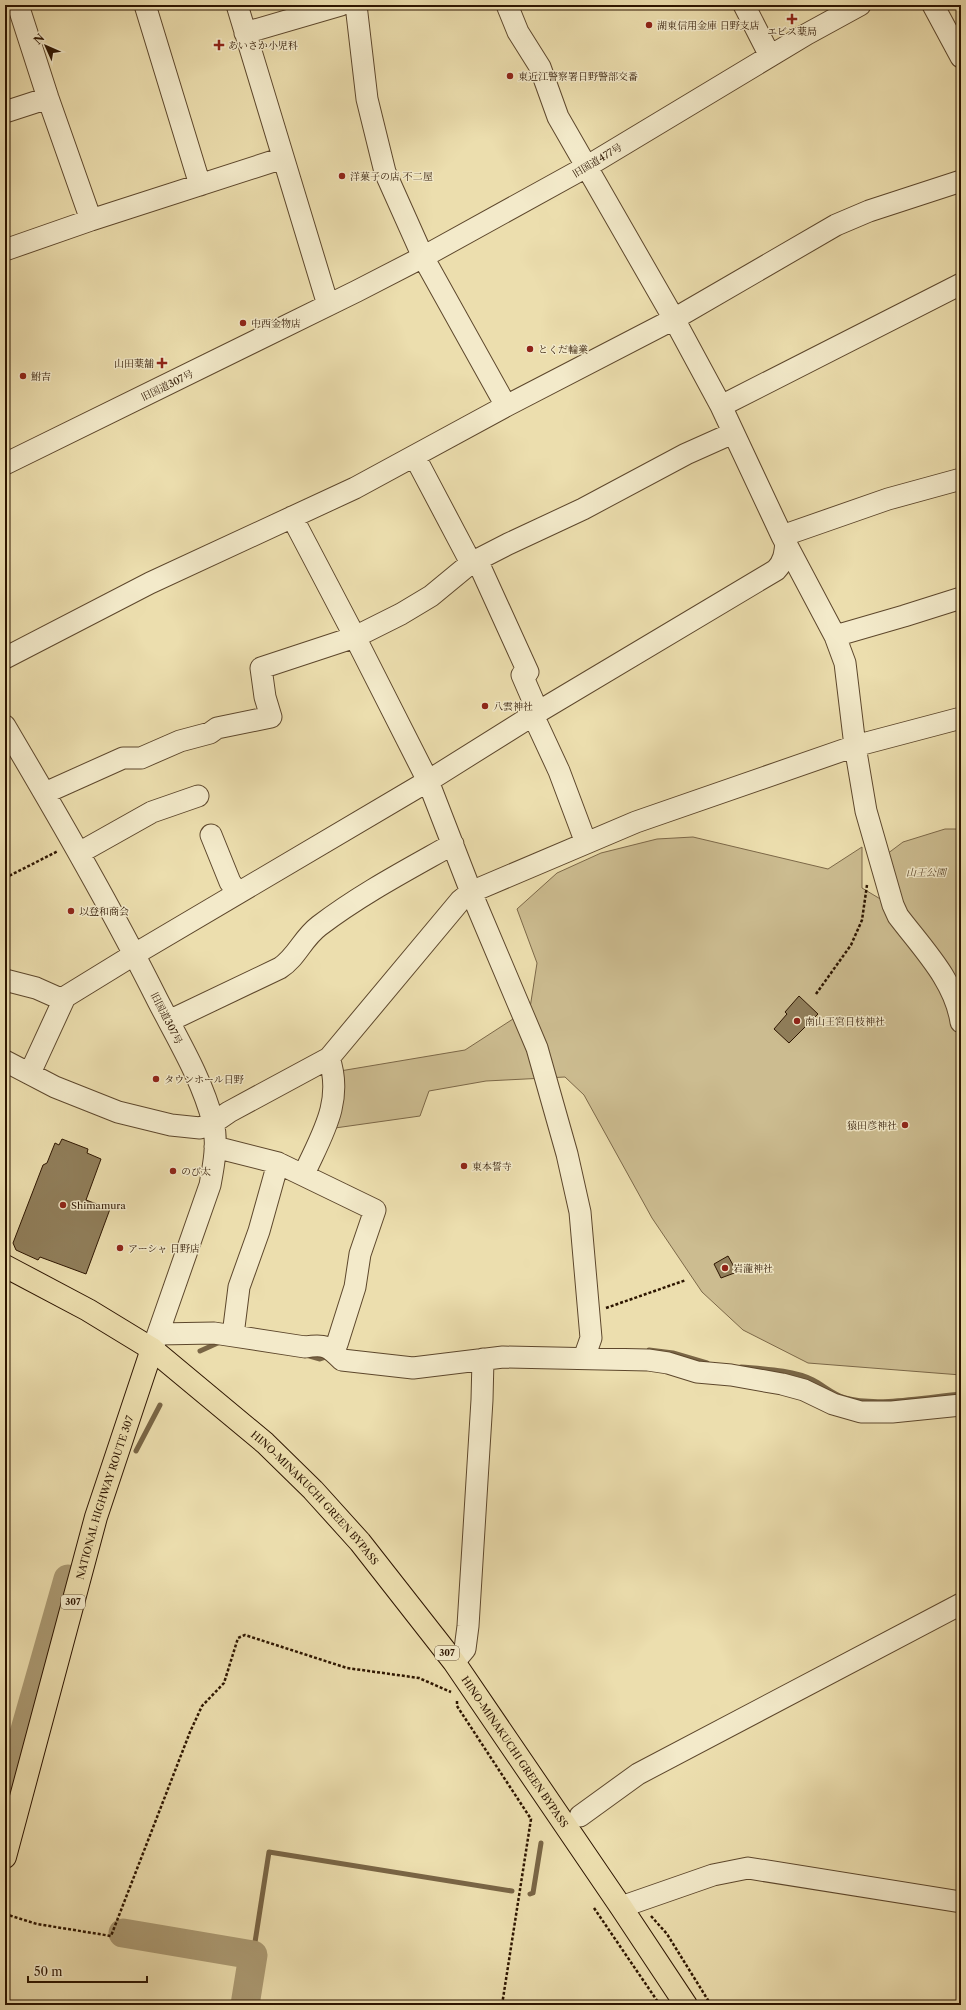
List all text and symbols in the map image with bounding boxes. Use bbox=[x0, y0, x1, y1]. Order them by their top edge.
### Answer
marker: エビス薬局 bbox=[787, 14, 797, 24]
place label: 湖東信用金庫 日野支店 bbox=[657, 19, 760, 32]
marker: 湖東信用金庫 日野支店 bbox=[644, 20, 654, 30]
place label: エビス薬局 bbox=[767, 25, 817, 38]
north arrow bbox=[26, 26, 66, 66]
text: N bbox=[31, 30, 48, 47]
marker: あいさか小児科 bbox=[213, 39, 225, 51]
place label: あいさか小児科 bbox=[228, 39, 298, 52]
place label: 東近江警察署日野警部交番 bbox=[518, 70, 638, 83]
marker: 東近江警察署日野警部交番 bbox=[505, 71, 515, 81]
street label: 旧国道477号 bbox=[570, 141, 624, 180]
place label: 洋菓子の店 不二屋 bbox=[350, 170, 433, 183]
marker: 洋菓子の店 不二屋 bbox=[337, 171, 347, 181]
place label: 中西金物店 bbox=[251, 317, 301, 330]
marker: 中西金物店 bbox=[238, 318, 248, 328]
place label: とくだ輪業 bbox=[538, 343, 588, 356]
marker: とくだ輪業 bbox=[525, 344, 535, 354]
place label: 山田薬舗 bbox=[114, 357, 154, 370]
marker: 山田薬舗 bbox=[157, 358, 167, 368]
street label: 旧国道307号 bbox=[139, 367, 196, 404]
place label: 鮒吉 bbox=[31, 370, 51, 383]
marker: 鮒吉 bbox=[18, 371, 28, 381]
place label: 八雲神社 bbox=[493, 700, 533, 713]
marker: 八雲神社 bbox=[480, 701, 490, 711]
park label: 山王公園 bbox=[906, 866, 948, 879]
place label: 以登和商会 bbox=[79, 905, 129, 918]
marker: 以登和商会 bbox=[66, 906, 76, 916]
street label: 旧国道307号 bbox=[148, 990, 185, 1046]
place label: 南山王宮日枝神社 bbox=[805, 1015, 885, 1028]
marker: 南山王宮日枝神社 bbox=[792, 1016, 802, 1026]
place label: タウンホール日野 bbox=[164, 1073, 244, 1086]
marker: タウンホール日野 bbox=[151, 1074, 161, 1084]
place label: 猿田彦神社 bbox=[847, 1119, 897, 1132]
marker: 猿田彦神社 bbox=[900, 1120, 910, 1130]
place label: 東本誓寺 bbox=[472, 1160, 512, 1173]
marker: 東本誓寺 bbox=[459, 1161, 469, 1171]
place label: のび太 bbox=[181, 1165, 211, 1178]
marker: のび太 bbox=[168, 1166, 178, 1176]
place label: Shimamura bbox=[71, 1199, 127, 1212]
marker: Shimamura bbox=[58, 1200, 68, 1210]
place label: アーシャ 日野店 bbox=[128, 1242, 200, 1255]
marker: アーシャ 日野店 bbox=[115, 1243, 125, 1253]
place label: 岩瀧神社 bbox=[733, 1262, 773, 1275]
marker: 岩瀧神社 bbox=[720, 1263, 730, 1273]
street label: NATIONAL HIGHWAY ROUTE 307 bbox=[74, 1414, 136, 1581]
street label: HINO-MINAKUCHI GREEN BYPASS bbox=[248, 1428, 381, 1568]
road number: 307 bbox=[61, 1595, 85, 1609]
road number: 307 bbox=[435, 1646, 459, 1660]
street label: HINO-MINAKUCHI GREEN BYPASS bbox=[458, 1674, 571, 1830]
scale bar bbox=[28, 1958, 147, 1984]
text: 50 m bbox=[34, 1964, 63, 1979]

